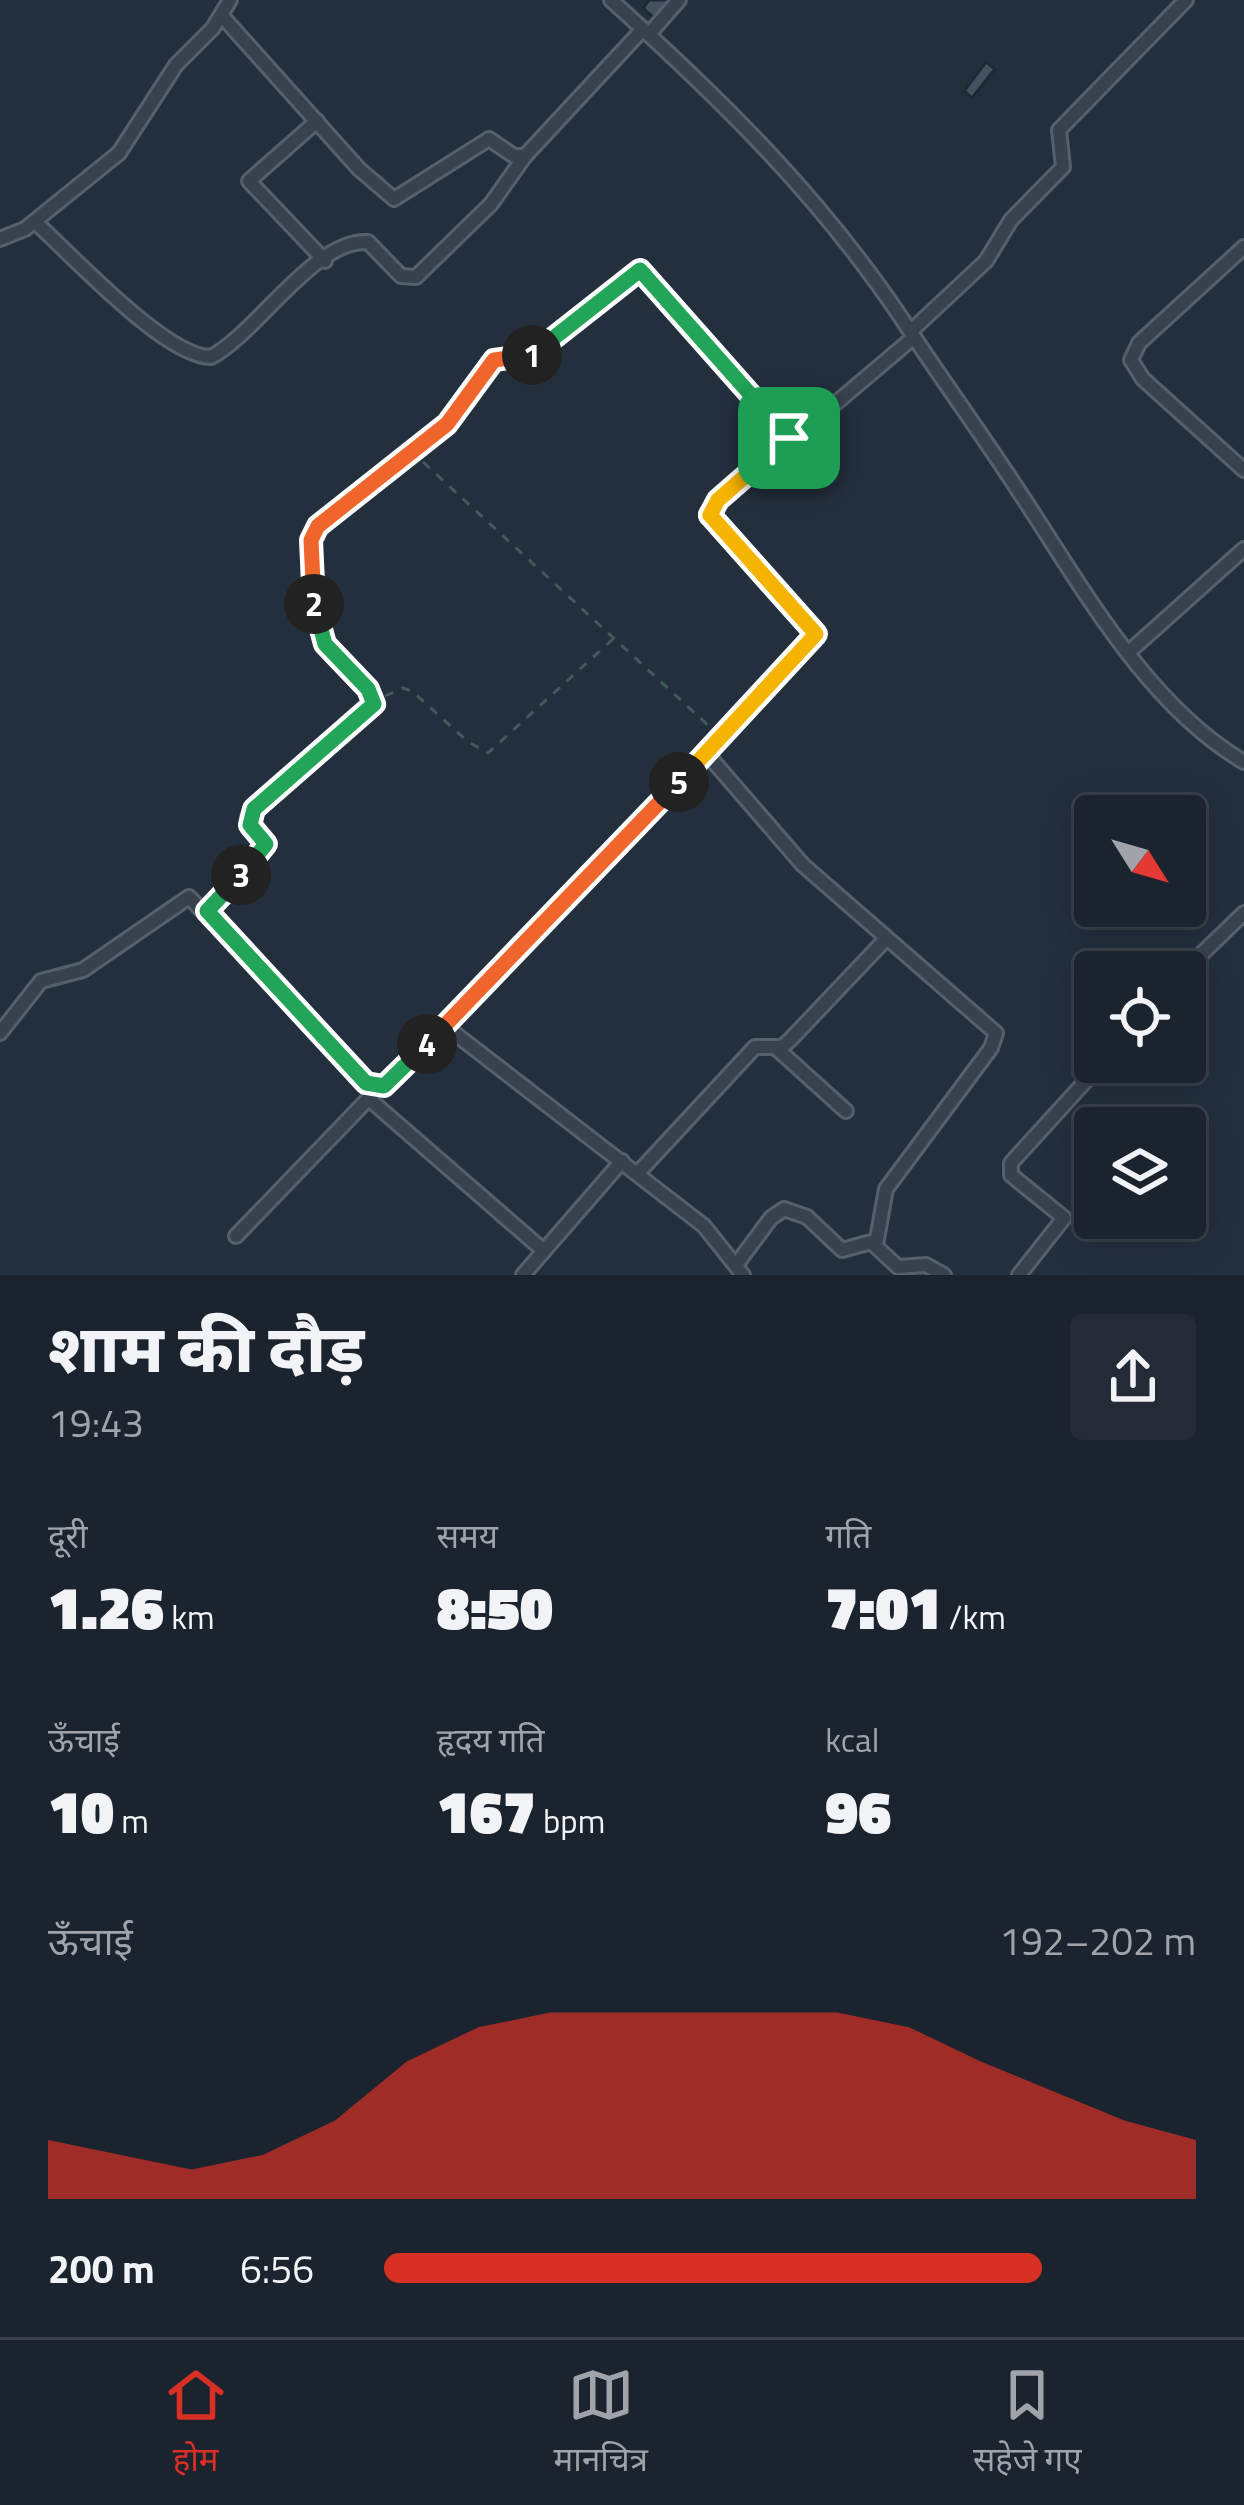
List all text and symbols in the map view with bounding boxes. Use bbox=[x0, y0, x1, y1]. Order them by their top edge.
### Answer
pin: 1 bbox=[502, 325, 562, 385]
text: 1 bbox=[523, 330, 541, 380]
pin bbox=[738, 387, 840, 489]
icon: arrive bbox=[756, 405, 822, 471]
pin: 2 bbox=[284, 574, 344, 634]
text: 2 bbox=[305, 579, 323, 629]
pin: 5 bbox=[649, 752, 709, 812]
text: 5 bbox=[670, 757, 688, 807]
north arrow bbox=[1074, 795, 1206, 927]
map controls bbox=[1074, 795, 1206, 1239]
pin: 3 bbox=[211, 845, 271, 905]
text: 3 bbox=[232, 850, 250, 900]
button: locate bbox=[1074, 951, 1206, 1083]
pin: 4 bbox=[397, 1014, 457, 1074]
text: 4 bbox=[418, 1019, 436, 1069]
button: layers bbox=[1074, 1107, 1206, 1239]
text: शाम की दौड़ bbox=[48, 1297, 364, 1398]
button: share bbox=[1070, 1314, 1196, 1440]
text: 19:43 bbox=[48, 1393, 144, 1452]
text: दूरी bbox=[48, 1511, 88, 1561]
text: समय bbox=[437, 1511, 498, 1561]
text: गति bbox=[825, 1511, 871, 1561]
text: 1.26 bbox=[48, 1561, 164, 1652]
text: 8:50 bbox=[437, 1561, 553, 1652]
text: 7:01 bbox=[825, 1561, 942, 1652]
text: km bbox=[164, 1592, 215, 1642]
text: /km bbox=[942, 1592, 1006, 1642]
text: ऊँचाई bbox=[48, 1715, 120, 1765]
text: हृदय गति bbox=[437, 1715, 545, 1765]
text: kcal bbox=[825, 1715, 879, 1765]
text: 10 bbox=[48, 1765, 114, 1856]
text: 167 bbox=[437, 1765, 536, 1856]
text: 96 bbox=[825, 1765, 891, 1856]
text: m bbox=[114, 1796, 149, 1846]
text: bpm bbox=[536, 1796, 605, 1846]
text: ऊँचाई bbox=[48, 1911, 133, 1970]
text: 192–202 m bbox=[999, 1911, 1196, 1970]
text: 200 m bbox=[48, 2239, 155, 2298]
text: 6:56 bbox=[240, 2239, 314, 2298]
tab: होम bbox=[163, 2362, 229, 2484]
tab: मानचित्र bbox=[554, 2362, 648, 2484]
tab: सहेजे गए bbox=[973, 2362, 1081, 2484]

